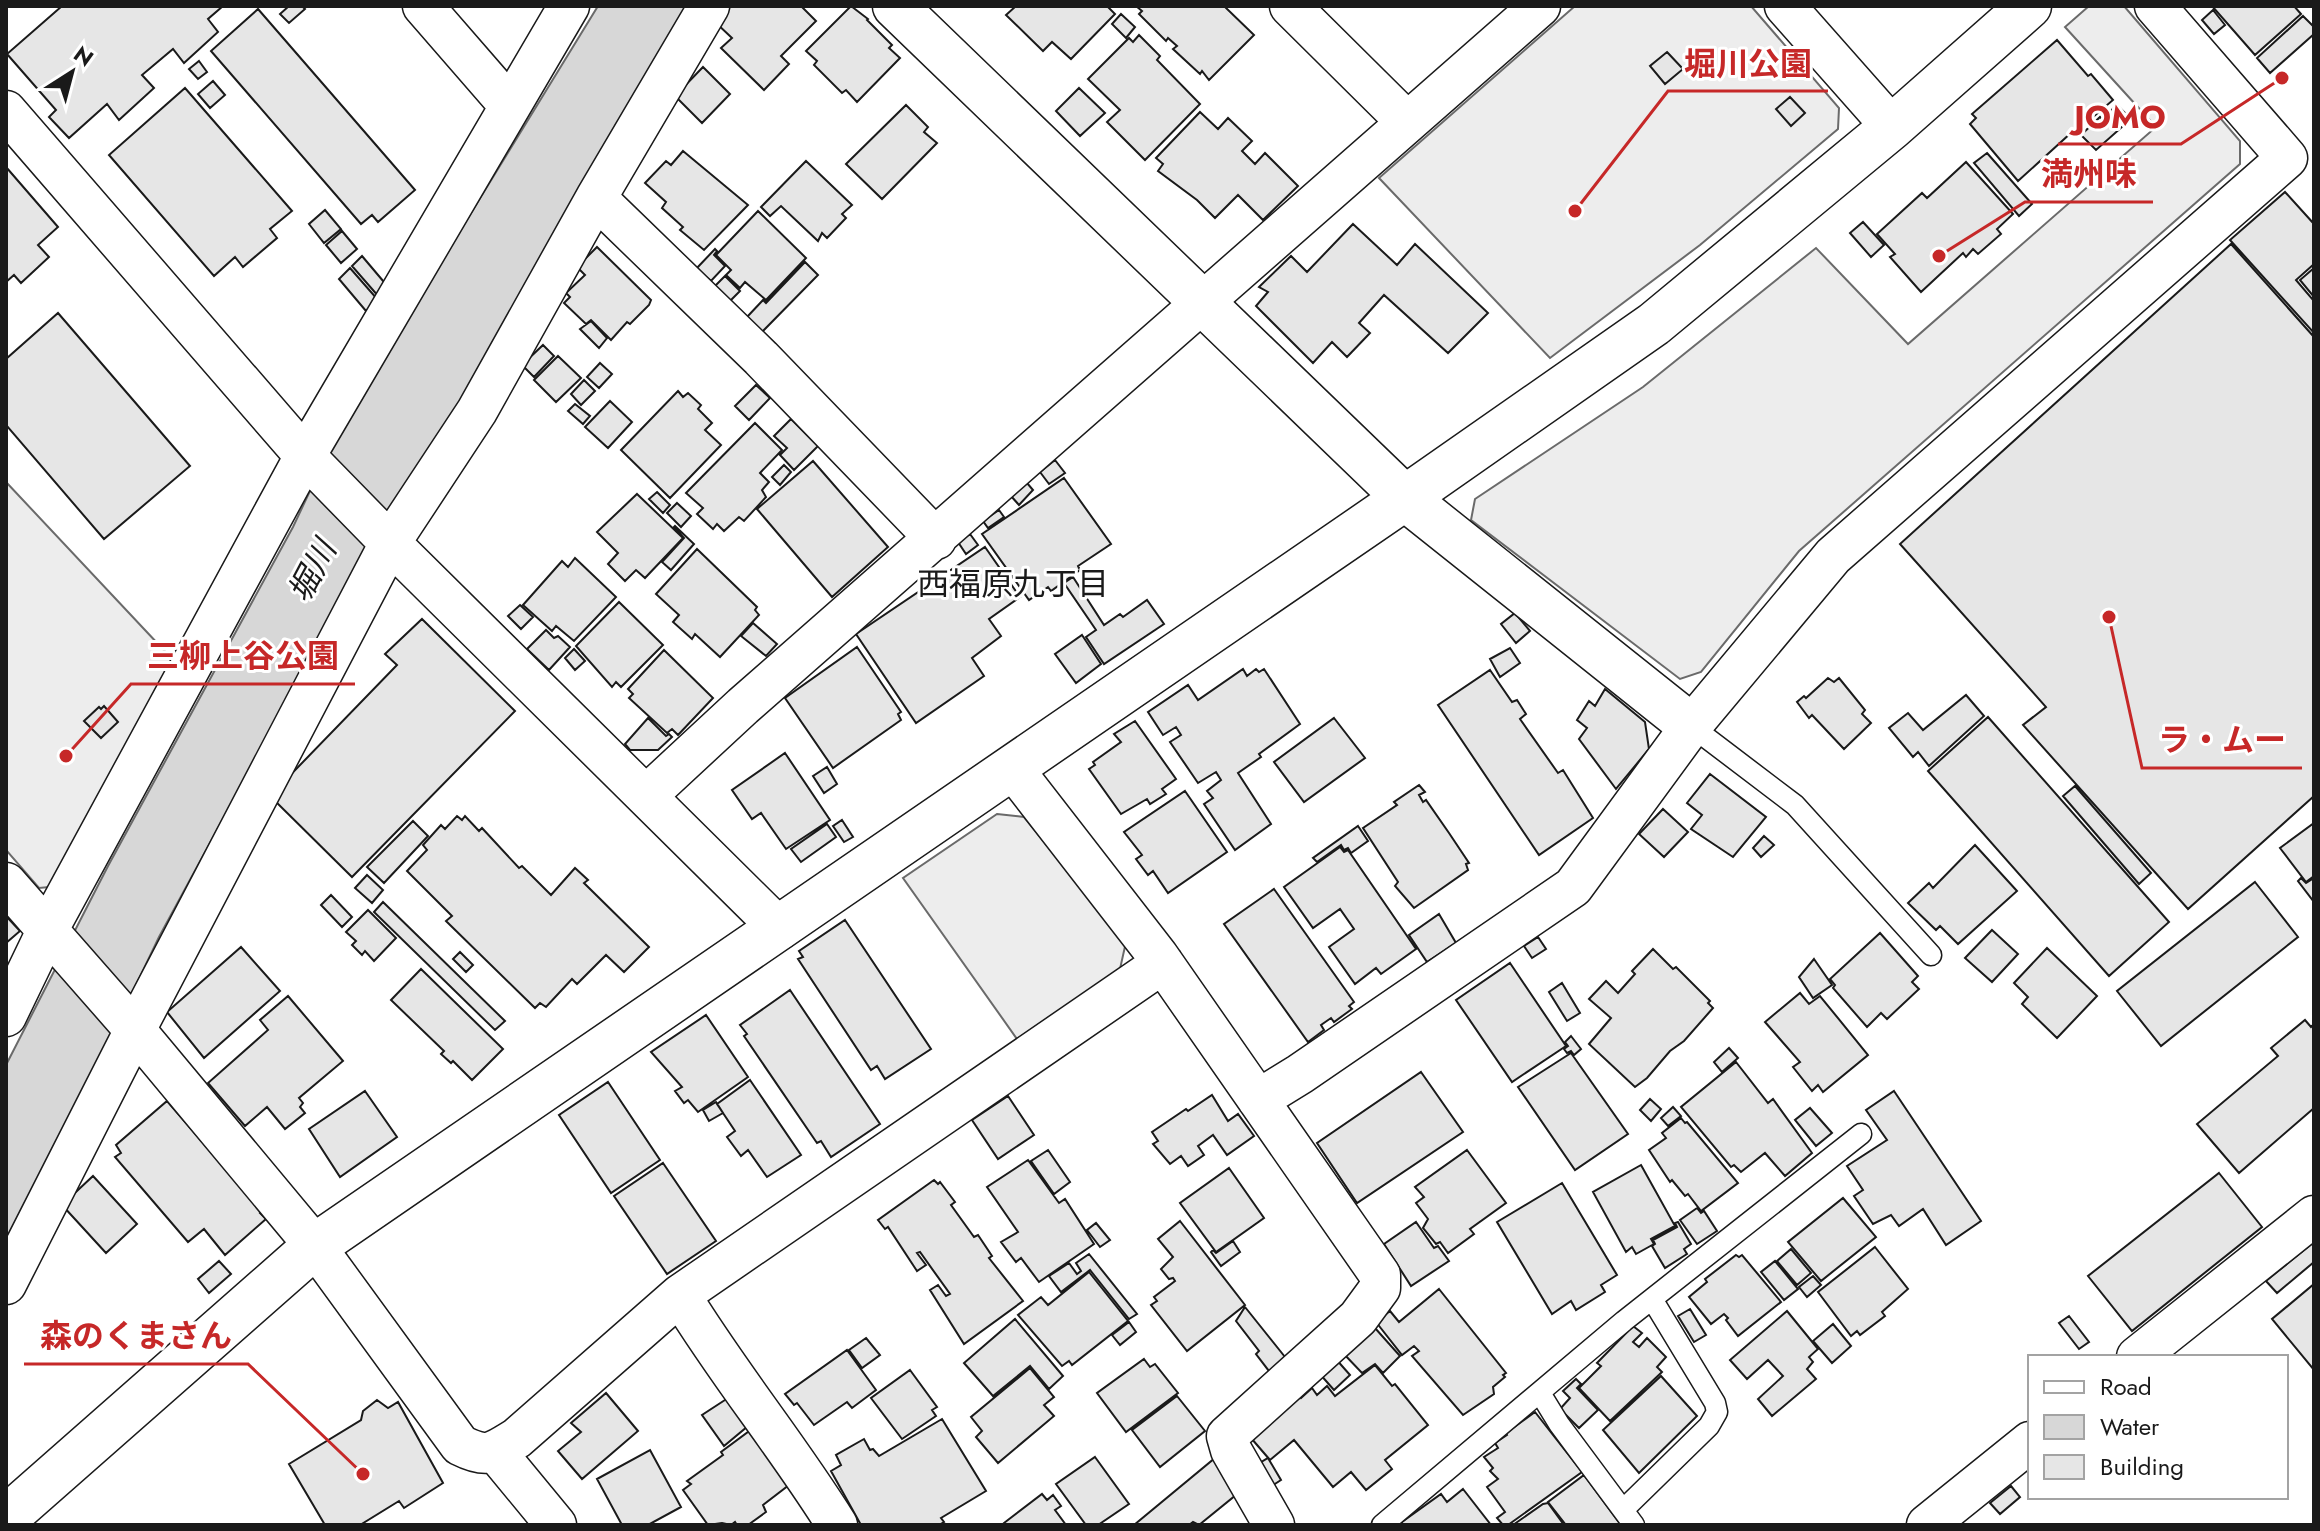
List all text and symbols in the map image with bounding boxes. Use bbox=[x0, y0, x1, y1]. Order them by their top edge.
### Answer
north arrow bbox=[32, 32, 112, 112]
callout: 堀川公園 bbox=[1668, 35, 1828, 91]
text: N bbox=[67, 38, 100, 74]
text: 堀川公園 bbox=[1684, 41, 1812, 87]
callout: JOMO bbox=[2058, 88, 2181, 144]
text: JOMO bbox=[2068, 94, 2166, 140]
callout: 満州味 bbox=[2025, 146, 2153, 202]
text: 満州味 bbox=[2041, 151, 2137, 197]
water label: 堀川 bbox=[277, 529, 349, 610]
district label: 西福原九丁目 bbox=[917, 561, 1109, 607]
callout: 三柳上谷公園 bbox=[131, 628, 355, 684]
text: 三柳上谷公園 bbox=[147, 633, 339, 679]
callout: ラ・ムー bbox=[2142, 712, 2302, 768]
text: ラ・ムー bbox=[2158, 717, 2286, 763]
callout: 森のくまさん bbox=[24, 1308, 248, 1364]
text: 森のくまさん bbox=[40, 1313, 232, 1359]
legend bbox=[2028, 1355, 2288, 1499]
text: Road bbox=[2100, 1369, 2152, 1404]
text: Water bbox=[2100, 1409, 2160, 1444]
text: Building bbox=[2100, 1449, 2184, 1484]

